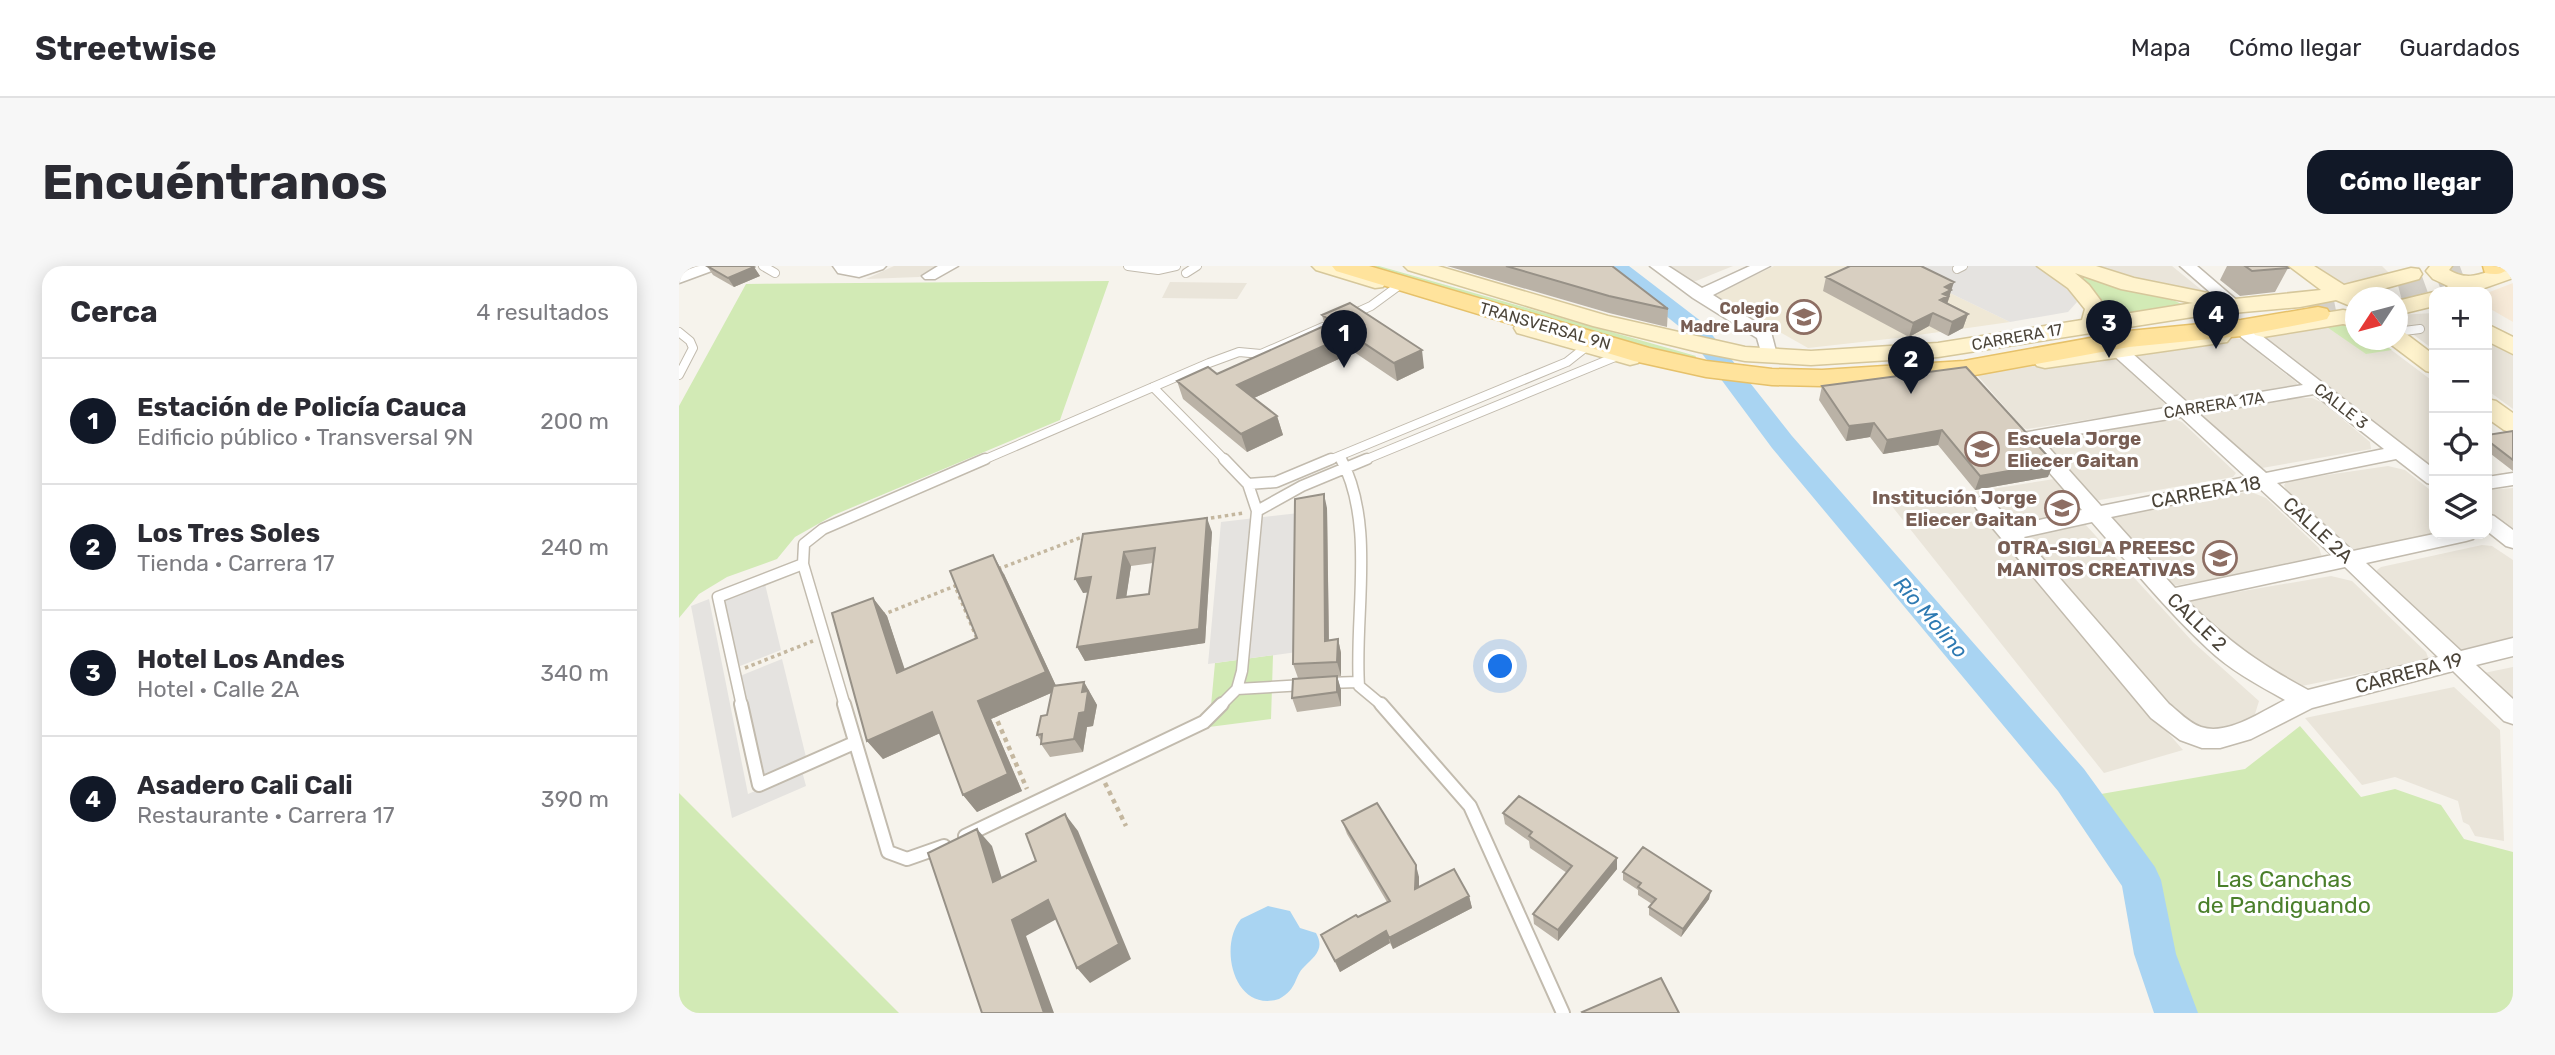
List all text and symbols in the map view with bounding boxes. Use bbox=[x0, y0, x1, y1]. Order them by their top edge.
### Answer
text: Streetwise bbox=[35, 29, 217, 68]
text: Mapa bbox=[2131, 34, 2191, 62]
text: Cómo llegar bbox=[2229, 34, 2361, 62]
text: Guardados bbox=[2399, 34, 2520, 62]
button: Cómo llegar bbox=[2307, 150, 2513, 214]
text: Encuéntranos bbox=[42, 153, 388, 211]
north arrow bbox=[2345, 287, 2408, 350]
map controls bbox=[2429, 287, 2492, 539]
button: + bbox=[2429, 287, 2492, 350]
pin: 4 bbox=[2193, 291, 2239, 349]
text: Cerca bbox=[70, 294, 158, 330]
text: 4 resultados bbox=[476, 298, 609, 326]
street label: TRANSVERSAL 9N bbox=[1477, 298, 1613, 354]
school or university icon: Colegio Madre Laura bbox=[1785, 298, 1823, 336]
place label: Colegio Madre Laura bbox=[1680, 299, 1779, 336]
pin: 3 bbox=[2086, 300, 2132, 358]
pin: 1 bbox=[1321, 310, 1367, 368]
street label: CARRERA 17 bbox=[1970, 320, 2064, 354]
pin: 2 bbox=[1888, 336, 1934, 394]
button: − bbox=[2429, 350, 2492, 413]
street label: CALLE 3 bbox=[2311, 379, 2371, 433]
street label: CARRERA 17A bbox=[2162, 388, 2266, 422]
text: Estación de Policía Cauca bbox=[137, 392, 466, 423]
text: 1 bbox=[87, 407, 99, 435]
text: 200 m bbox=[540, 407, 609, 435]
button: locate bbox=[2429, 413, 2492, 476]
text: Edificio público · Transversal 9N bbox=[137, 423, 474, 451]
place label: Escuela Jorge Eliecer Gaitan bbox=[2007, 427, 2141, 472]
school or university icon: Escuela Jorge Eliecer Gaitan bbox=[1963, 430, 2001, 468]
street label: CARRERA 18 bbox=[2149, 471, 2263, 513]
button: layers bbox=[2429, 476, 2492, 539]
place label: Institución Jorge Eliecer Gaitan bbox=[1872, 486, 2037, 531]
school or university icon: Institución Jorge Eliecer Gaitan bbox=[2043, 489, 2081, 527]
street label: CALLE 2A bbox=[2278, 492, 2358, 568]
text: Los Tres Soles bbox=[137, 518, 320, 549]
text: 2 bbox=[86, 533, 100, 561]
text: 240 m bbox=[541, 533, 609, 561]
place label: OTRA-SIGLA PREESC MANITOS CREATIVAS bbox=[1997, 536, 2195, 581]
school or university icon: OTRA-SIGLA PREESC MANITOS CREATIVAS bbox=[2201, 539, 2239, 577]
text: Tienda · Carrera 17 bbox=[137, 549, 335, 577]
water label: Río Molino bbox=[1889, 571, 1973, 663]
street label: CALLE 2 bbox=[2162, 588, 2232, 656]
text: Hotel Los Andes bbox=[137, 644, 345, 675]
street label: CARRERA 19 bbox=[2353, 648, 2465, 698]
your location bbox=[1483, 649, 1517, 683]
text: 3 bbox=[85, 659, 101, 687]
text: 340 m bbox=[540, 659, 609, 687]
text: Hotel · Calle 2A bbox=[137, 675, 299, 703]
text: Asadero Cali Cali bbox=[137, 770, 353, 801]
text: 4 bbox=[85, 785, 101, 813]
text: 390 m bbox=[541, 785, 609, 813]
text: Restaurante · Carrera 17 bbox=[137, 801, 394, 829]
park label: Las Canchas de Pandiguando bbox=[2197, 865, 2371, 919]

